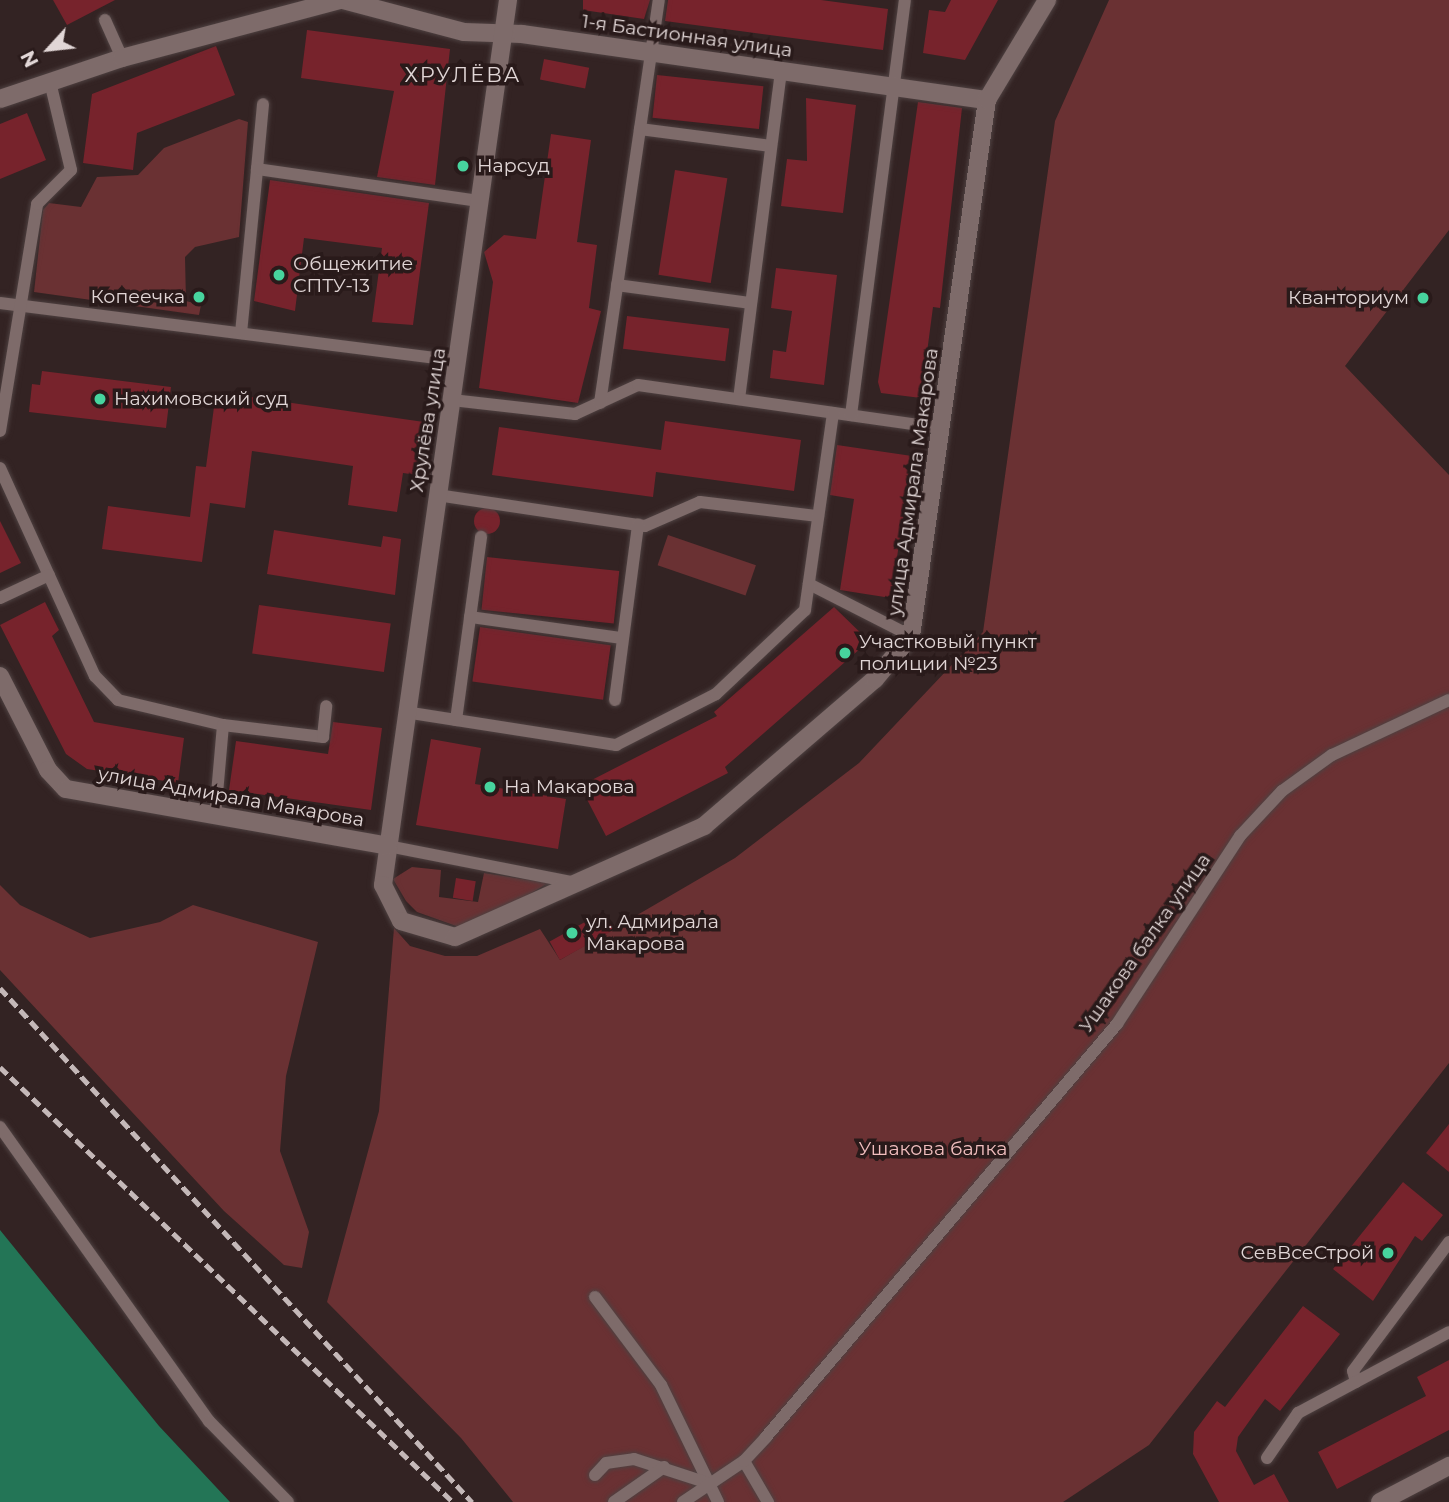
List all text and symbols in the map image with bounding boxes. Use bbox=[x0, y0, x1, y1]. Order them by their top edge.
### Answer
street label: 1-я Бастионная улица bbox=[580, 10, 794, 62]
north arrow bbox=[14, 14, 84, 84]
text: N bbox=[16, 47, 44, 71]
district label: ХРУЛЁВА bbox=[405, 62, 521, 88]
place label: Нарсуд bbox=[477, 155, 550, 177]
marker: Нарсуд bbox=[455, 158, 471, 174]
place label: Общежитие СПТУ-13 bbox=[293, 253, 413, 297]
marker: Общежитие СПТУ-13 bbox=[271, 267, 287, 283]
place label: Копеечка bbox=[91, 286, 185, 308]
place label: Кванториум bbox=[1288, 287, 1409, 309]
marker: Копеечка bbox=[191, 289, 207, 305]
marker: Кванториум bbox=[1415, 290, 1431, 306]
street label: Хрулёва улица bbox=[405, 346, 451, 494]
street label: улица Адмирала Макарова bbox=[883, 347, 943, 617]
place label: Нахимовский суд bbox=[114, 388, 288, 410]
marker: Нахимовский суд bbox=[92, 391, 108, 407]
place label: Участковый пункт полиции №23 bbox=[859, 631, 1037, 675]
marker: Участковый пункт полиции №23 bbox=[837, 645, 853, 661]
street label: улица Адмирала Макарова bbox=[96, 762, 366, 832]
place label: На Макарова bbox=[504, 776, 635, 798]
marker: На Макарова bbox=[482, 779, 498, 795]
street label: Ушакова балка улица bbox=[1075, 849, 1215, 1037]
place label: ул. Адмирала Макарова bbox=[586, 911, 719, 955]
marker: ул. Адмирала Макарова bbox=[564, 925, 580, 941]
park label: Ушакова балка bbox=[859, 1138, 1007, 1160]
place label: СевВсеСтрой bbox=[1241, 1242, 1374, 1264]
marker: СевВсеСтрой bbox=[1380, 1245, 1396, 1261]

